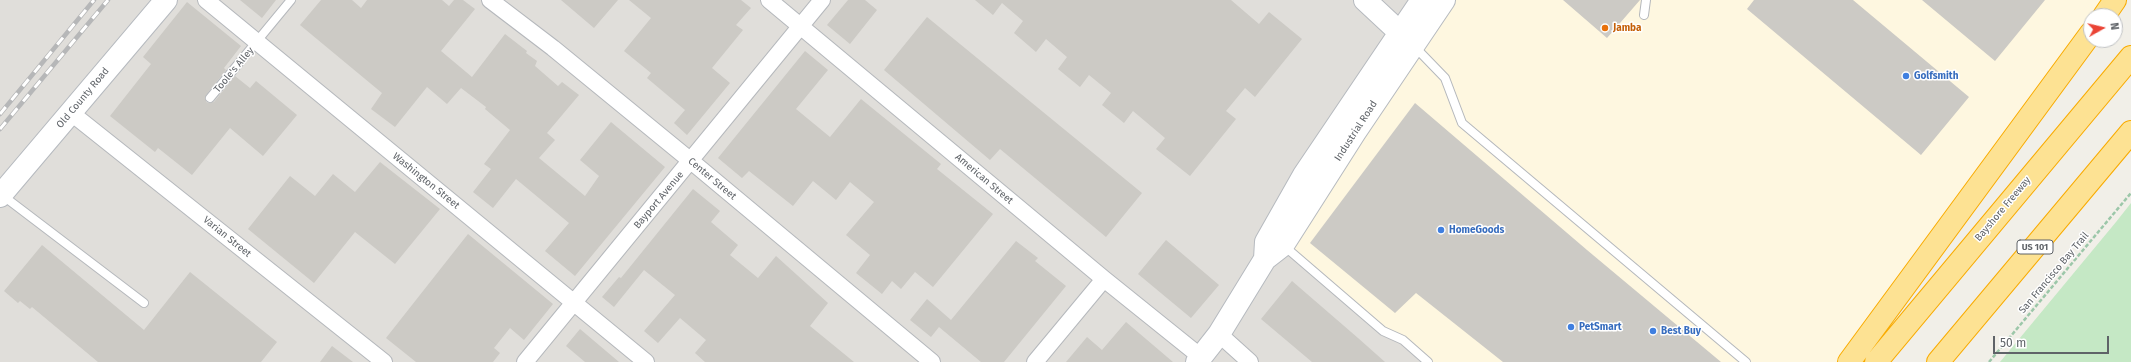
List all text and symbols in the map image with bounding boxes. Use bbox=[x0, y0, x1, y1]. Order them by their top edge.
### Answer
north arrow bbox=[2083, 8, 2123, 48]
place label: Jamba bbox=[1613, 22, 1641, 34]
text: N bbox=[2107, 22, 2121, 31]
marker: Jamba bbox=[1600, 23, 1610, 33]
street label: Toole's Alley bbox=[211, 45, 257, 95]
street label: Old County Road bbox=[54, 65, 112, 131]
place label: Golfsmith bbox=[1914, 70, 1958, 82]
marker: Golfsmith bbox=[1901, 71, 1911, 81]
street label: Industrial Road bbox=[1332, 99, 1380, 163]
street label: Washington Street bbox=[390, 150, 462, 212]
street label: American Street bbox=[952, 151, 1016, 207]
street label: Center Street bbox=[685, 155, 739, 203]
street label: Bayport Avenue bbox=[631, 169, 687, 231]
street label: Bayshore Freeway bbox=[1973, 174, 2033, 244]
street label: Varian Street bbox=[201, 214, 253, 260]
place label: HomeGoods bbox=[1449, 224, 1504, 236]
marker: HomeGoods bbox=[1436, 225, 1446, 235]
street label: San Francisco Bay Trail bbox=[2016, 230, 2092, 316]
road number: US 101 bbox=[2017, 240, 2053, 254]
place label: PetSmart bbox=[1579, 321, 1622, 333]
marker: PetSmart bbox=[1566, 322, 1576, 332]
place label: Best Buy bbox=[1661, 325, 1701, 337]
marker: Best Buy bbox=[1648, 326, 1658, 336]
scale bar bbox=[1995, 328, 2111, 354]
text: 50 m bbox=[2000, 336, 2026, 350]

